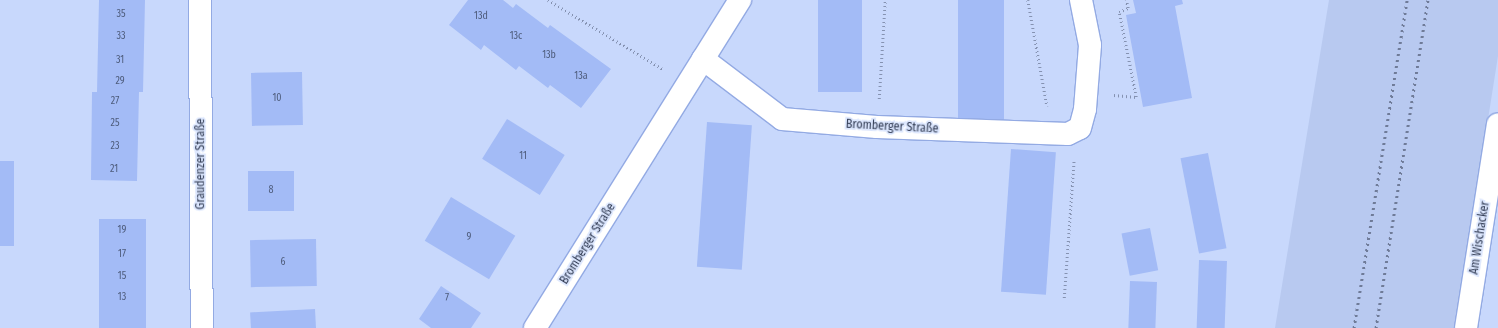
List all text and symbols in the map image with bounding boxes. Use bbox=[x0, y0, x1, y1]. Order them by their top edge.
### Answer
house number: 35 bbox=[116, 9, 126, 21]
house number: 13d bbox=[474, 11, 488, 23]
house number: 33 bbox=[116, 31, 126, 43]
house number: 13c bbox=[510, 31, 522, 43]
house number: 13b bbox=[542, 50, 556, 62]
house number: 31 bbox=[116, 55, 124, 67]
house number: 13a bbox=[574, 71, 588, 83]
house number: 29 bbox=[115, 76, 125, 88]
house number: 10 bbox=[272, 93, 282, 105]
house number: 27 bbox=[111, 96, 119, 108]
street label: Bromberger Straße bbox=[845, 117, 939, 137]
house number: 25 bbox=[111, 118, 119, 130]
street label: Graudenzer Straße bbox=[194, 118, 208, 210]
house number: 23 bbox=[111, 141, 119, 153]
house number: 11 bbox=[519, 151, 527, 163]
house number: 21 bbox=[110, 164, 118, 176]
house number: 8 bbox=[269, 185, 273, 197]
street label: Bromberger Straße bbox=[557, 201, 619, 287]
street label: Am Wischacker bbox=[1467, 201, 1493, 275]
house number: 19 bbox=[118, 225, 126, 237]
house number: 9 bbox=[467, 232, 471, 244]
house number: 17 bbox=[118, 249, 126, 261]
house number: 6 bbox=[281, 257, 285, 269]
house number: 15 bbox=[118, 271, 126, 283]
house number: 13 bbox=[118, 292, 126, 304]
house number: 7 bbox=[445, 293, 449, 305]

